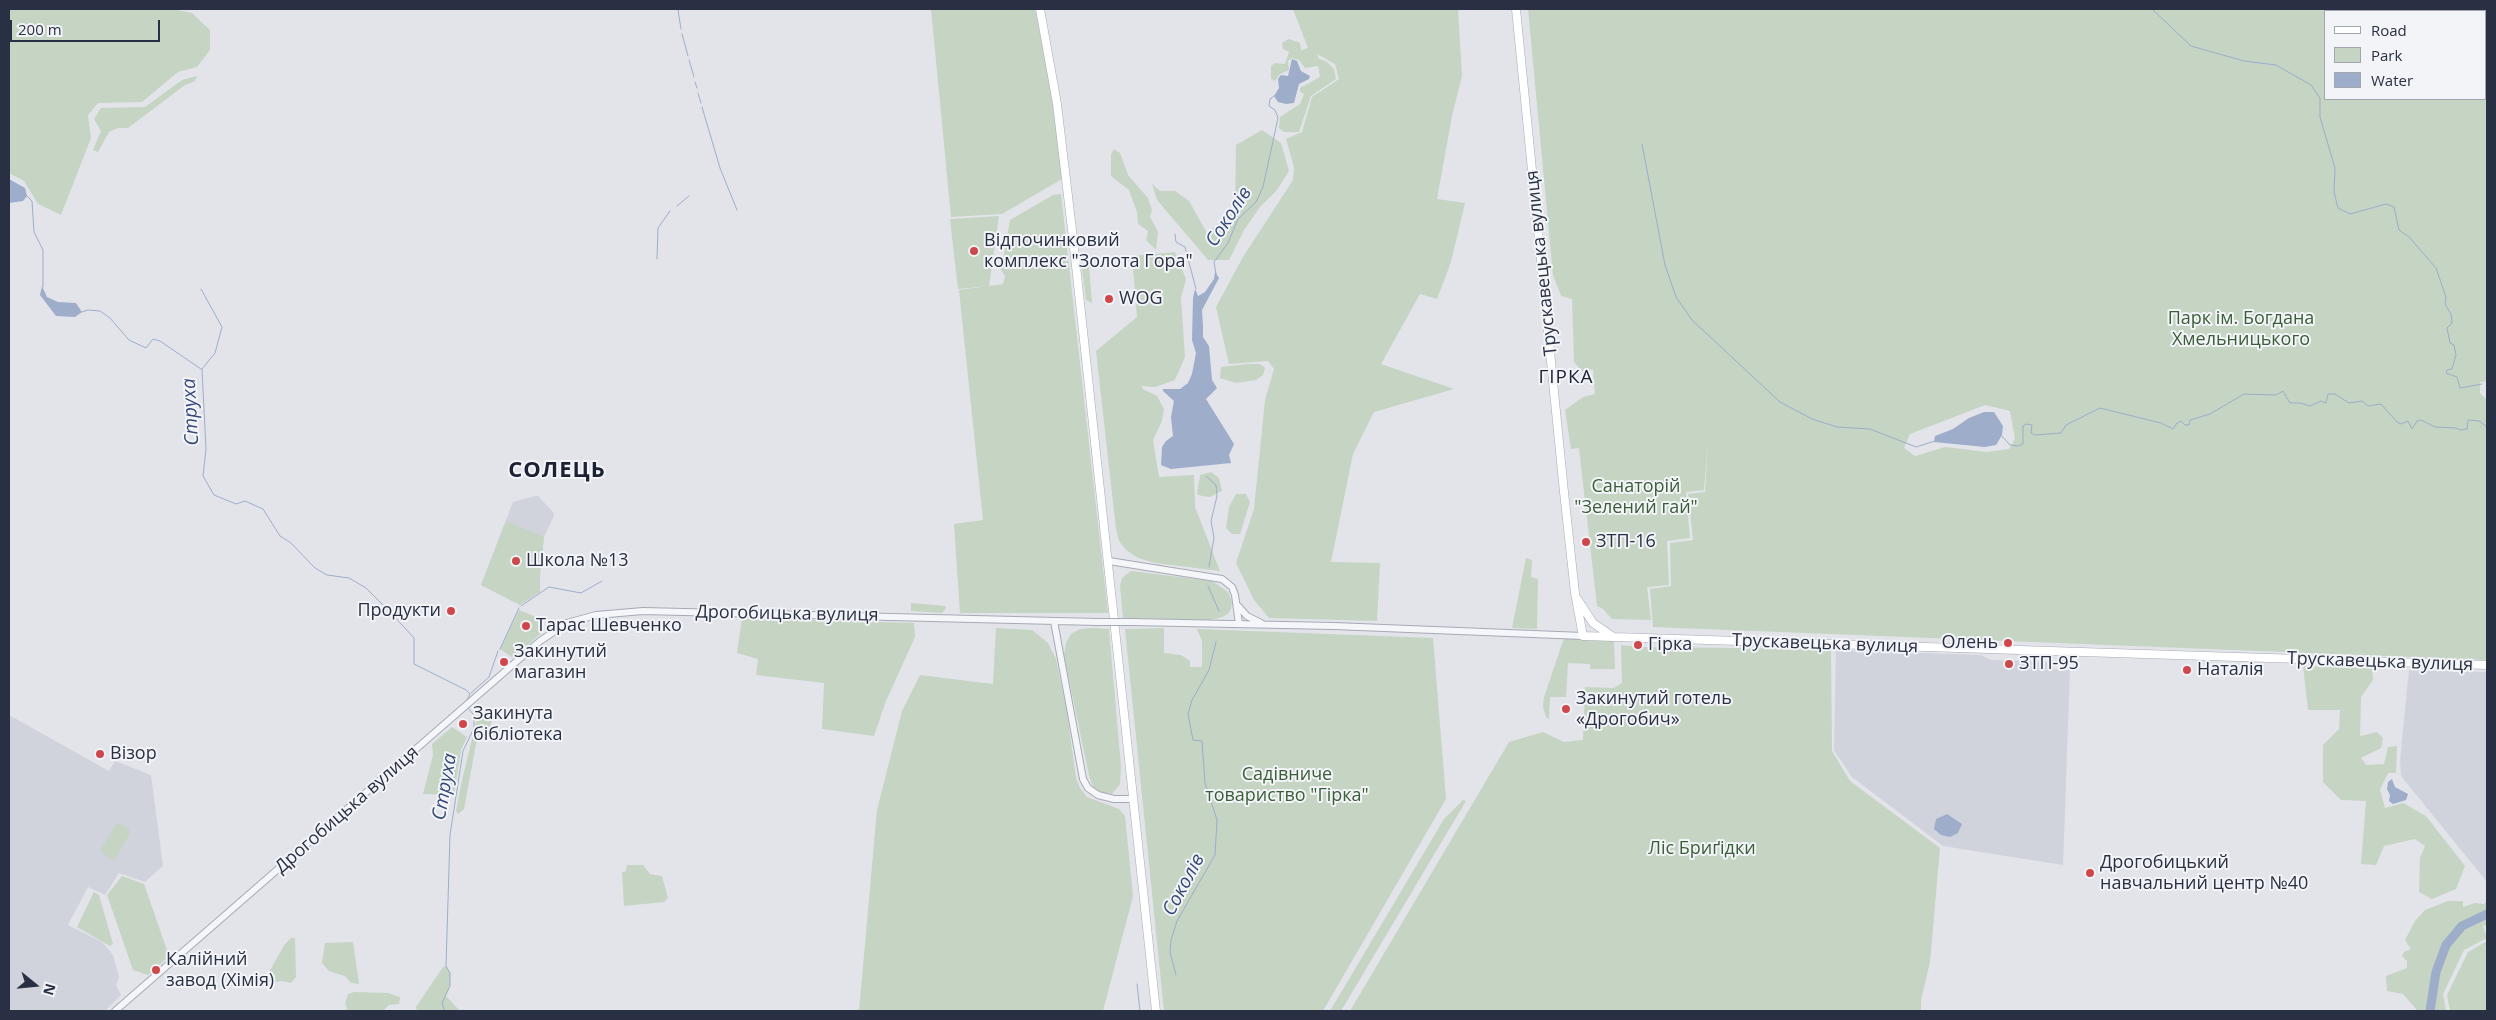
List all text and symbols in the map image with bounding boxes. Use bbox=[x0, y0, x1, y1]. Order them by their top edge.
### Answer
scale bar bbox=[12, 10, 162, 42]
legend bbox=[2324, 10, 2486, 100]
text: 200 m bbox=[18, 19, 62, 39]
text: Road bbox=[2371, 20, 2407, 40]
text: Park bbox=[2371, 45, 2402, 65]
text: Water bbox=[2371, 70, 2413, 90]
street label: Трускавецька вулиця bbox=[1522, 169, 1562, 357]
water label: Соколів bbox=[1201, 183, 1257, 251]
place label: Відпочинковий комплекс "Золота Гора" bbox=[984, 230, 1193, 272]
marker: Відпочинковий комплекс "Золота Гора" bbox=[968, 245, 980, 257]
place label: WOG bbox=[1119, 288, 1163, 310]
marker: WOG bbox=[1103, 293, 1115, 305]
park label: Парк ім. Богдана Хмельницького bbox=[2168, 308, 2314, 350]
district label: ГІРКА bbox=[1538, 367, 1594, 389]
water label: Струха bbox=[178, 378, 204, 446]
district label: СОЛЕЦЬ bbox=[508, 458, 606, 484]
park label: Санаторій "Зелений гай" bbox=[1574, 476, 1698, 518]
place label: ЗТП-16 bbox=[1596, 531, 1656, 553]
marker: ЗТП-16 bbox=[1580, 536, 1592, 548]
place label: Школа №13 bbox=[526, 550, 629, 572]
marker: Школа №13 bbox=[510, 555, 522, 567]
place label: Продукти bbox=[357, 600, 441, 622]
street label: Дрогобицька вулиця bbox=[695, 602, 879, 626]
marker: Продукти bbox=[445, 605, 457, 617]
place label: Тарас Шевченко bbox=[536, 615, 682, 637]
marker: Тарас Шевченко bbox=[520, 620, 532, 632]
street label: Трускавецька вулиця bbox=[1731, 630, 1919, 658]
place label: Олень bbox=[1942, 632, 1998, 654]
place label: Гірка bbox=[1648, 634, 1692, 656]
marker: Олень bbox=[2002, 637, 2014, 649]
marker: Гірка bbox=[1632, 639, 1644, 651]
place label: Закинутий магазин bbox=[514, 641, 607, 684]
street label: Трускавецька вулиця bbox=[2286, 648, 2474, 676]
place label: ЗТП-95 bbox=[2019, 653, 2079, 675]
marker: Закинутий магазин bbox=[498, 656, 510, 668]
marker: ЗТП-95 bbox=[2003, 658, 2015, 670]
place label: Наталія bbox=[2197, 659, 2264, 681]
marker: Наталія bbox=[2181, 664, 2193, 676]
place label: Закинутий готель «Дрогобич» bbox=[1576, 688, 1732, 731]
place label: Закинута бібліотека bbox=[473, 703, 563, 746]
marker: Закинутий готель «Дрогобич» bbox=[1560, 703, 1572, 715]
marker: Закинута бібліотека bbox=[457, 718, 469, 730]
street label: Дрогобицька вулиця bbox=[271, 742, 423, 878]
place label: Візор bbox=[110, 743, 157, 765]
marker: Візор bbox=[94, 748, 106, 760]
water label: Струха bbox=[428, 752, 462, 822]
park label: Садівниче товариство "Гірка" bbox=[1205, 764, 1369, 806]
park label: Ліс Бриґідки bbox=[1648, 838, 1756, 860]
water label: Соколів bbox=[1158, 850, 1210, 920]
place label: Дрогобицький навчальний центр №40 bbox=[2100, 852, 2308, 894]
marker: Дрогобицький навчальний центр №40 bbox=[2084, 867, 2096, 879]
place label: Калійний завод (Хімія) bbox=[166, 949, 274, 992]
north arrow bbox=[10, 960, 60, 1010]
marker: Калійний завод (Хімія) bbox=[150, 964, 162, 976]
text: N bbox=[39, 981, 61, 998]

